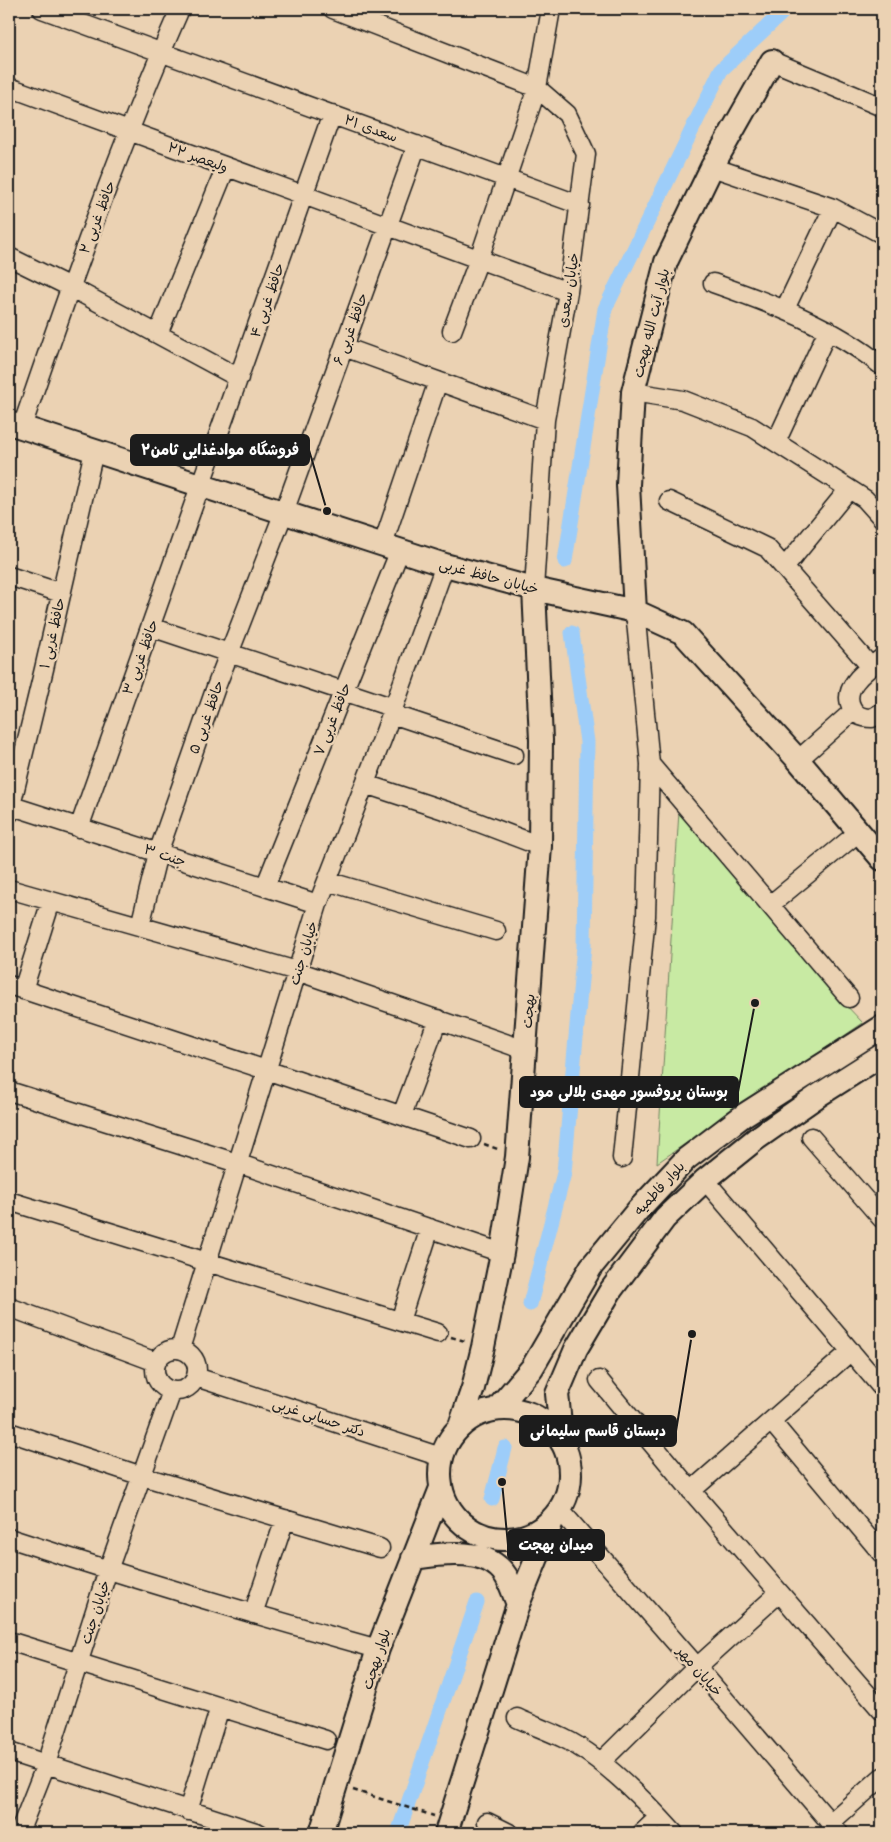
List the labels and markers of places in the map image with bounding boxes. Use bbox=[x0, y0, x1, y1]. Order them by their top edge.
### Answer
callout: فروشگاه موادغذایی ثامن۲ bbox=[131, 435, 309, 465]
callout: بوستان پروفسور مهدی بلالی مود bbox=[520, 1077, 738, 1107]
callout: دبستان قاسم سلیمانی bbox=[520, 1416, 676, 1446]
callout: میدان بهجت bbox=[508, 1530, 604, 1560]

